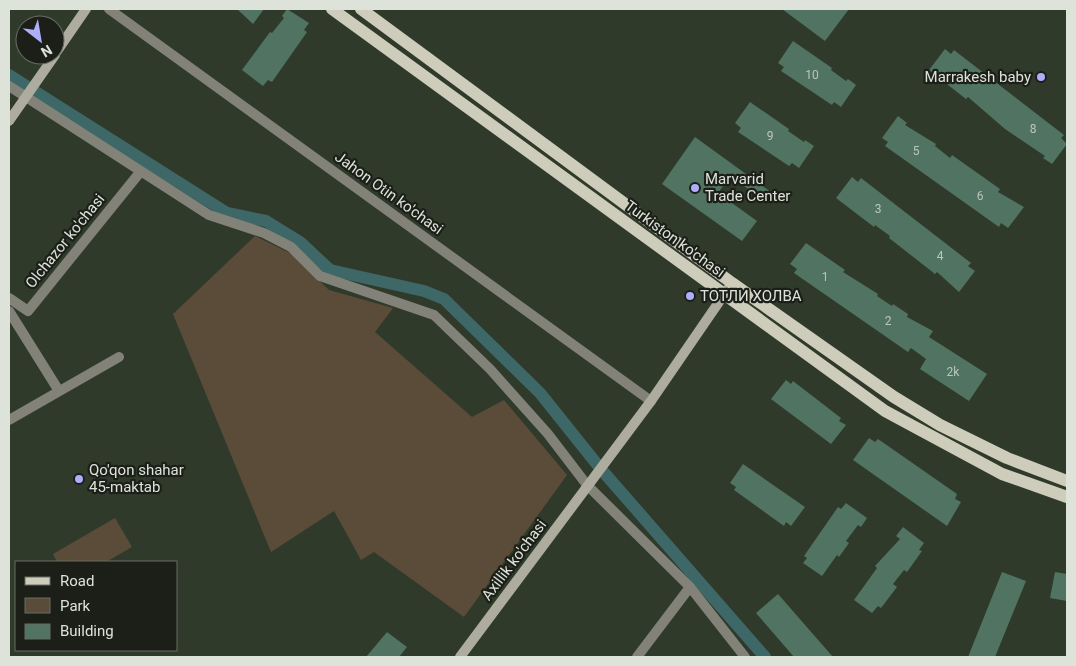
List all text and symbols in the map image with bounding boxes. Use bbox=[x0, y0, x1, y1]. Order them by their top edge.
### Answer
north arrow bbox=[15, 15, 65, 65]
text: N bbox=[38, 42, 55, 61]
house number: 10 bbox=[805, 68, 819, 82]
place label: Marrakesh baby bbox=[925, 68, 1031, 86]
marker: Marrakesh baby bbox=[1035, 71, 1047, 83]
house number: 8 bbox=[1030, 122, 1037, 136]
house number: 9 bbox=[767, 129, 773, 143]
house number: 5 bbox=[913, 144, 920, 158]
street label: Jahon Otin ko'chasi bbox=[331, 148, 447, 238]
place label: Marvarid Trade Center bbox=[705, 170, 790, 205]
marker: Marvarid Trade Center bbox=[689, 182, 701, 194]
house number: 6 bbox=[977, 189, 984, 203]
street label: Olchazor ko'chasi bbox=[22, 190, 108, 292]
street label: Turkiston ko'chasi bbox=[622, 197, 728, 281]
house number: 3 bbox=[875, 202, 881, 216]
house number: 4 bbox=[937, 249, 944, 263]
house number: 1 bbox=[822, 270, 828, 284]
place label: ТОТЛИ ХОЛВА bbox=[700, 287, 802, 305]
marker: ТОТЛИ ХОЛВА bbox=[684, 290, 696, 302]
house number: 2 bbox=[885, 314, 892, 328]
house number: 2k bbox=[947, 365, 960, 379]
place label: Qo'qon shahar 45-maktab bbox=[89, 461, 184, 496]
marker: Qo'qon shahar 45-maktab bbox=[73, 473, 85, 485]
street label: Axillik ko'chasi bbox=[478, 516, 550, 604]
legend bbox=[15, 561, 178, 651]
text: Road bbox=[60, 572, 94, 590]
text: Park bbox=[60, 597, 91, 615]
text: Building bbox=[60, 622, 114, 640]

